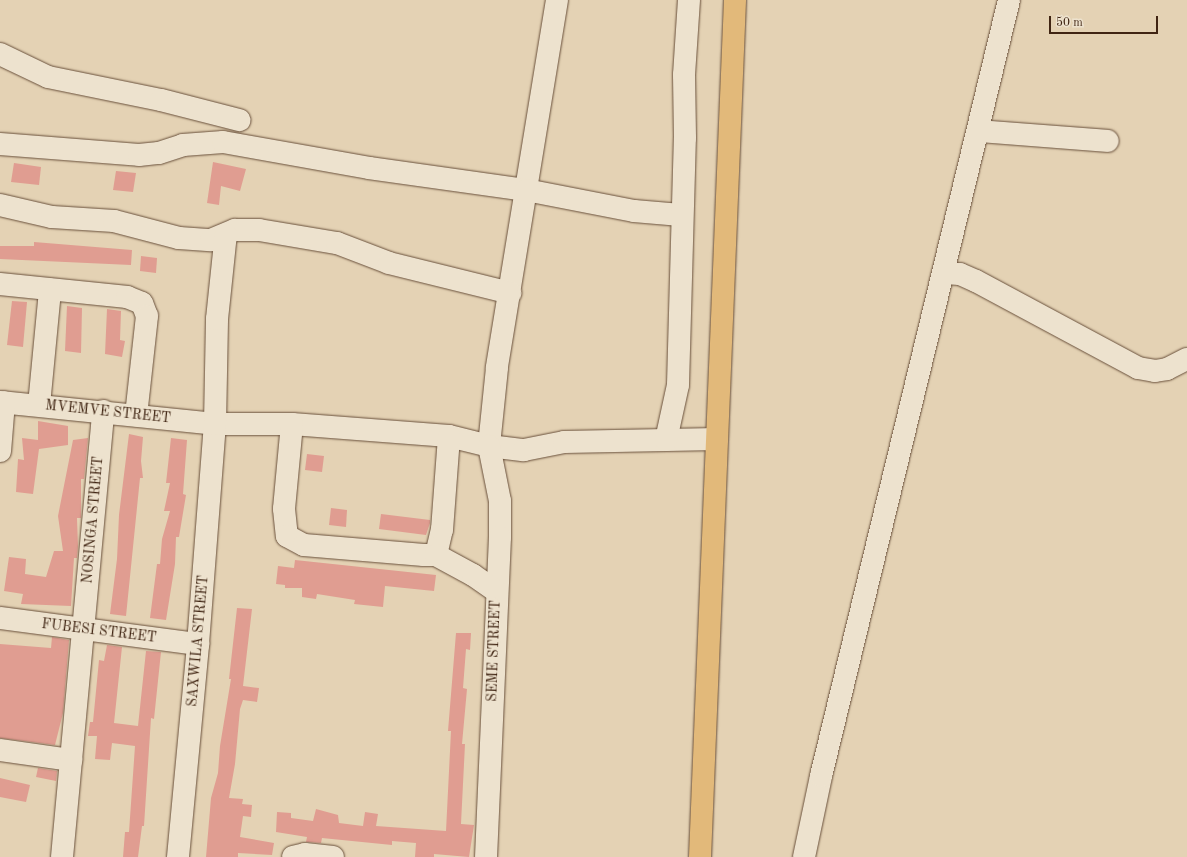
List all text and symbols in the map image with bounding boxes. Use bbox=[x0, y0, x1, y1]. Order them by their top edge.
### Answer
scale bar bbox=[1051, 8, 1160, 34]
text: 50 m bbox=[1056, 17, 1083, 29]
street label: MVEMVE STREET bbox=[44, 397, 172, 427]
street label: NOSINGA STREET bbox=[79, 456, 107, 584]
street label: SAXWILA STREET bbox=[184, 575, 212, 707]
street label: SEME STREET bbox=[484, 600, 504, 702]
street label: FUBESI STREET bbox=[40, 616, 158, 646]

